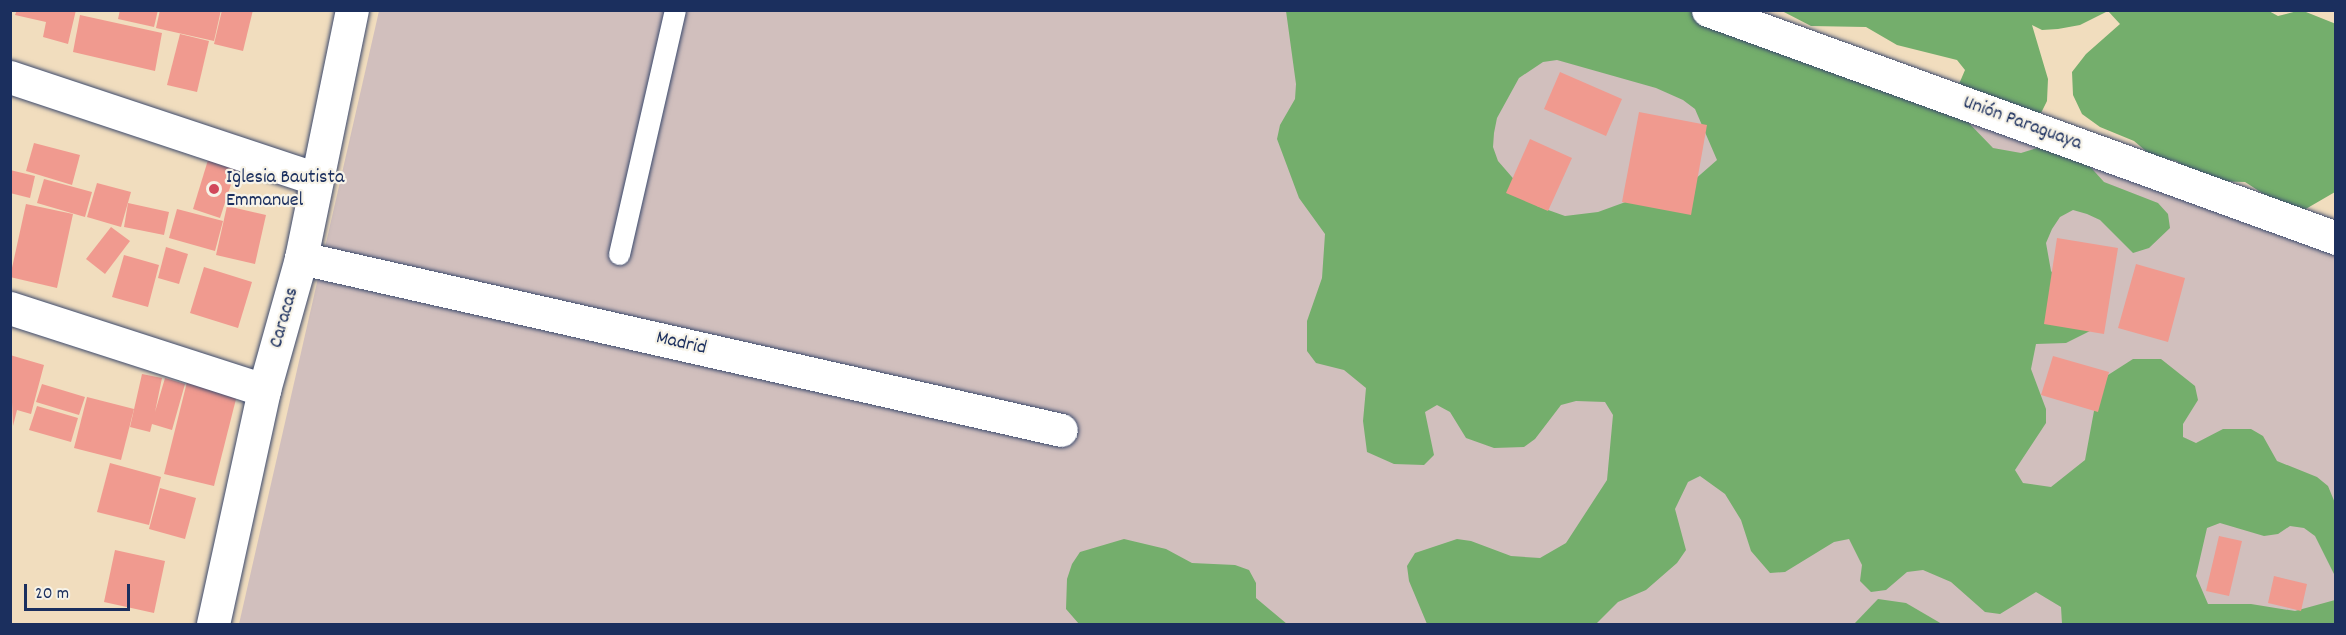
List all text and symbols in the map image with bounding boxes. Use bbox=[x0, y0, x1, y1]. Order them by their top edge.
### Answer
street label: Unión Paraguaya bbox=[1959, 91, 2085, 157]
place label: Iglesia Bautista Emmanuel bbox=[226, 166, 344, 213]
marker: Iglesia Bautista Emmanuel bbox=[207, 182, 221, 196]
street label: Caracas bbox=[265, 285, 305, 351]
street label: Madrid bbox=[653, 327, 709, 361]
scale bar bbox=[27, 572, 134, 610]
text: 20 m bbox=[35, 582, 69, 607]

